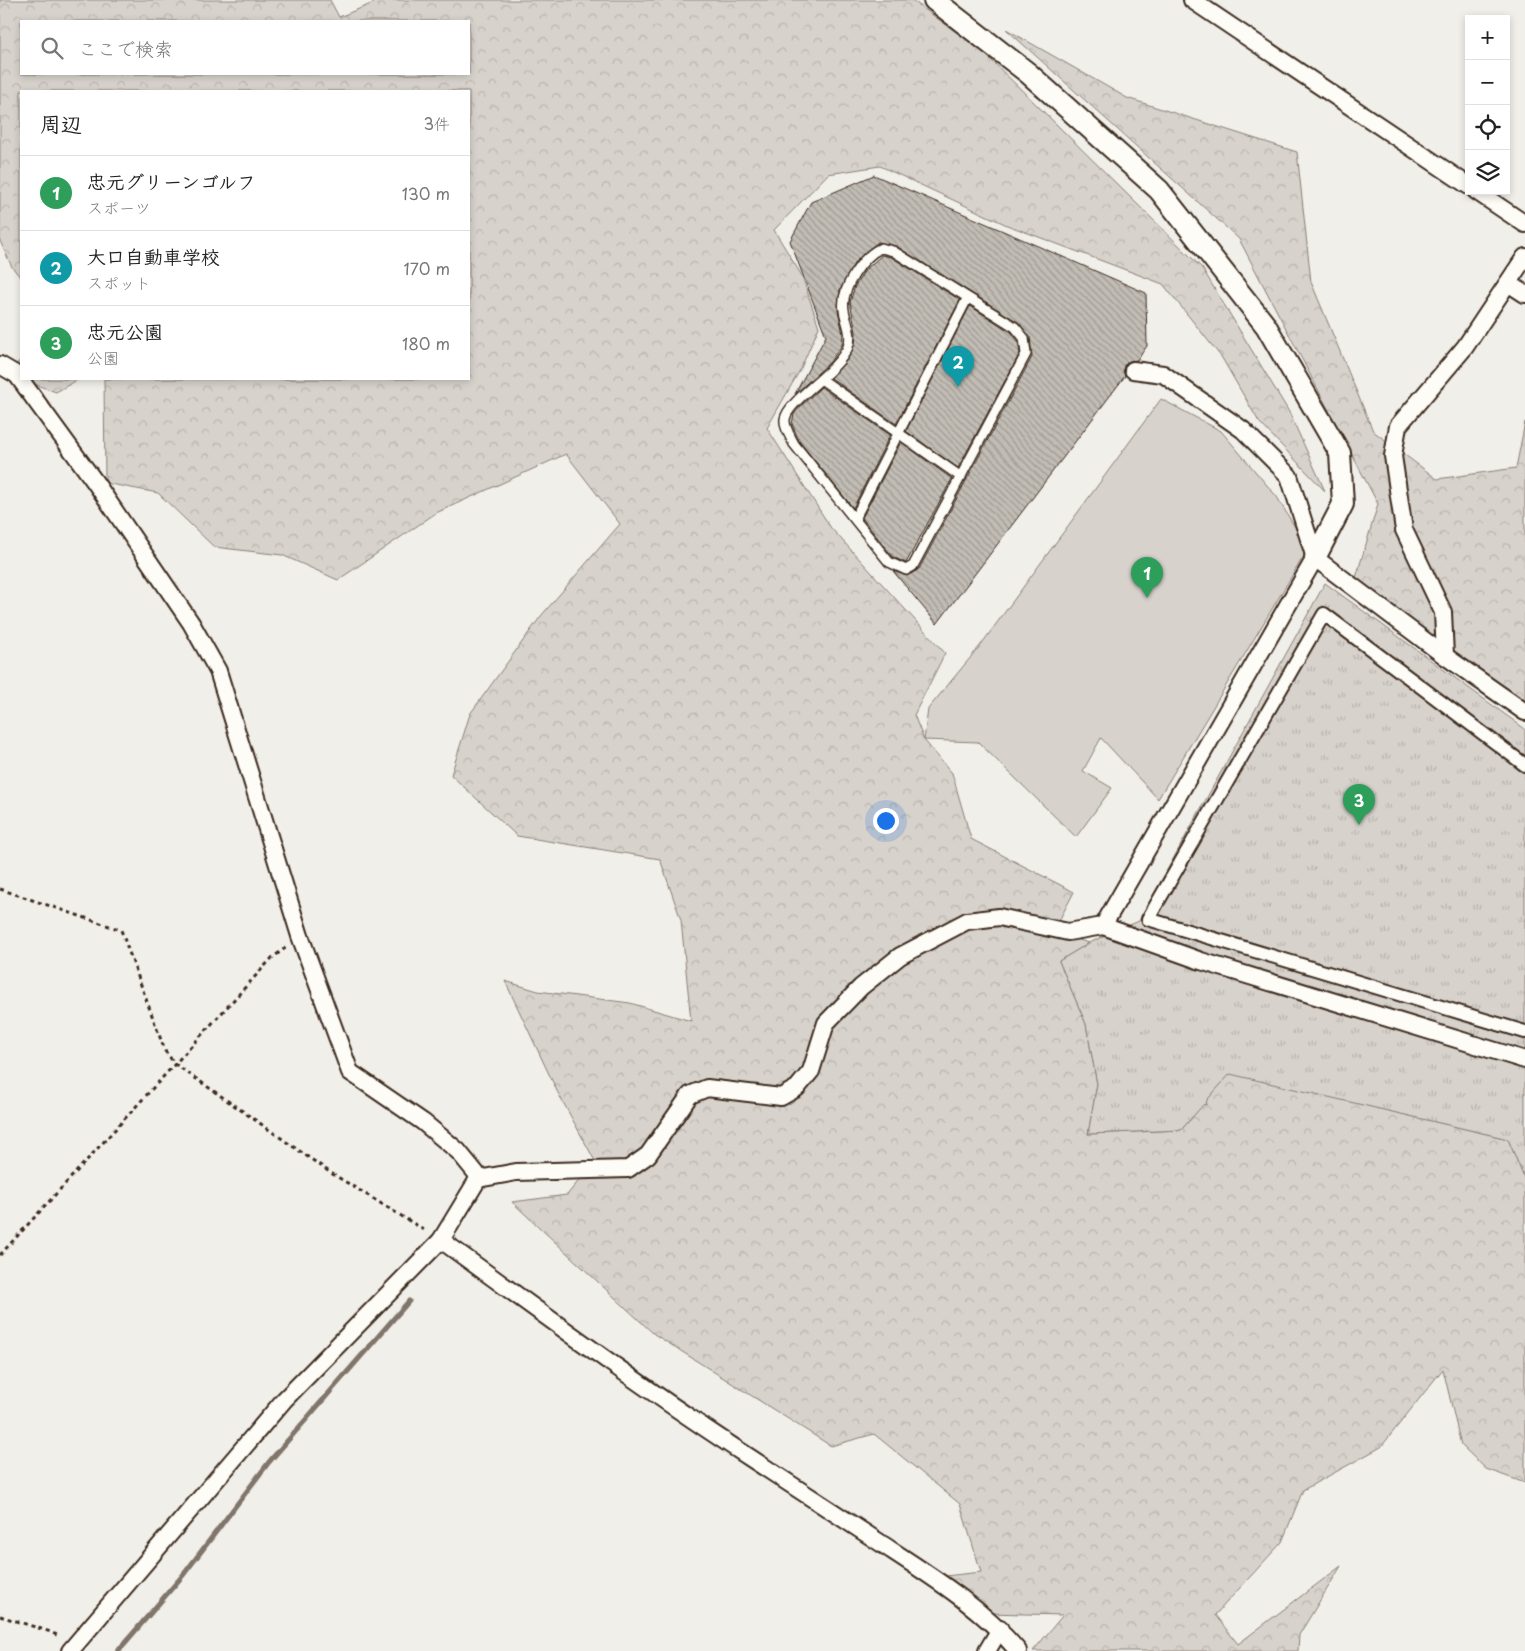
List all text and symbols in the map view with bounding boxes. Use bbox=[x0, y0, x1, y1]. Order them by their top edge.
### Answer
map controls bbox=[1465, 15, 1510, 195]
button: + bbox=[1465, 15, 1510, 60]
search box bbox=[20, 20, 470, 75]
icon: search bbox=[38, 34, 66, 62]
text: ここで検索 bbox=[78, 34, 173, 62]
button: − bbox=[1465, 60, 1510, 105]
button: locate bbox=[1465, 105, 1510, 150]
text: 周辺 bbox=[40, 107, 82, 139]
text: 3件 bbox=[423, 111, 450, 135]
button: layers bbox=[1465, 150, 1510, 195]
text: 忠元グリーンゴルフ bbox=[87, 167, 256, 195]
text: 1 bbox=[52, 181, 60, 205]
text: 130 m bbox=[402, 181, 450, 205]
text: スポーツ bbox=[87, 195, 151, 219]
text: 大口自動車学校 bbox=[87, 242, 220, 270]
text: 2 bbox=[50, 256, 62, 280]
text: 170 m bbox=[404, 256, 450, 280]
text: スポット bbox=[87, 270, 151, 294]
text: 忠元公園 bbox=[87, 317, 163, 345]
text: 3 bbox=[51, 331, 61, 355]
text: 180 m bbox=[402, 331, 450, 355]
text: 公園 bbox=[87, 345, 119, 369]
pin: 2 bbox=[942, 346, 974, 387]
pin: 1 bbox=[1131, 557, 1163, 598]
pin: 3 bbox=[1343, 784, 1375, 825]
your location bbox=[873, 808, 899, 834]

